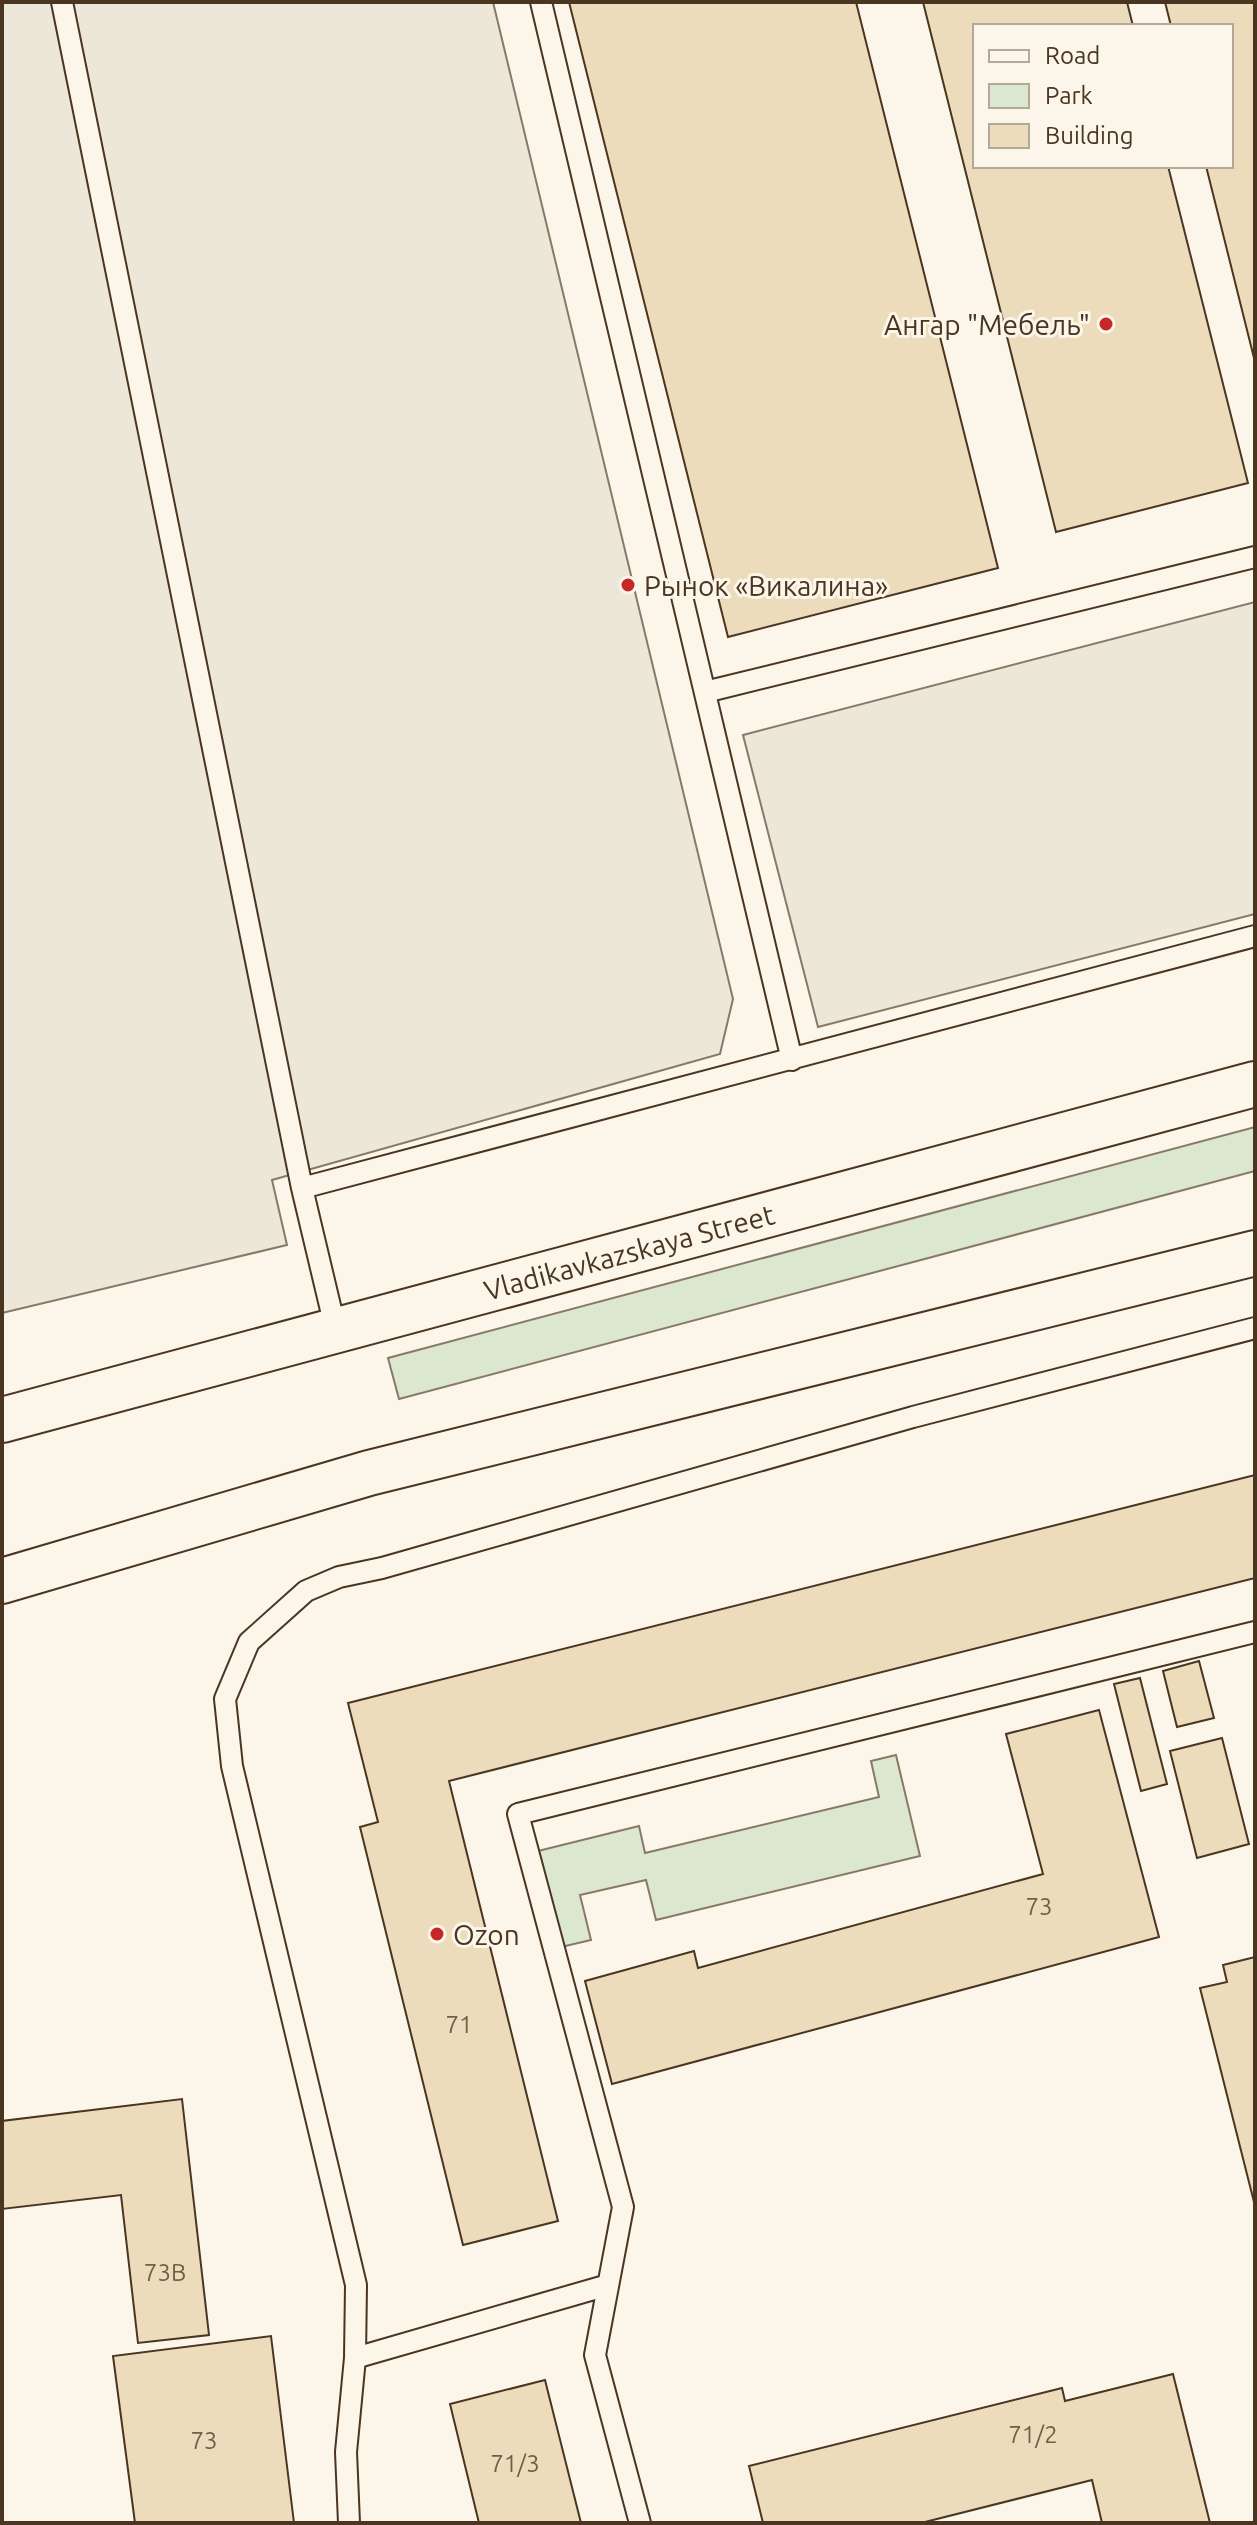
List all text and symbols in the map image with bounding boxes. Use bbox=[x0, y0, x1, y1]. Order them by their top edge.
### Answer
legend bbox=[973, 24, 1233, 168]
text: Road bbox=[1045, 42, 1100, 69]
text: Park bbox=[1045, 82, 1093, 109]
text: Building bbox=[1045, 122, 1133, 149]
place label: Ангар "Мебель" bbox=[884, 309, 1090, 340]
marker: Ангар "Мебель" bbox=[1097, 315, 1115, 333]
place label: Рынок «Викалина» bbox=[644, 570, 888, 601]
marker: Рынок «Викалина» bbox=[619, 576, 637, 594]
street label: Vladikavkazskaya Street bbox=[480, 1198, 778, 1306]
house number: 73 bbox=[1025, 1893, 1053, 1920]
place label: Ozon bbox=[453, 1919, 520, 1950]
marker: Ozon bbox=[428, 1925, 446, 1943]
house number: 71 bbox=[445, 2011, 473, 2038]
house number: 73В bbox=[144, 2259, 186, 2286]
house number: 71/2 bbox=[1008, 2421, 1058, 2448]
house number: 73 bbox=[190, 2427, 218, 2454]
house number: 71/3 bbox=[490, 2450, 540, 2477]

